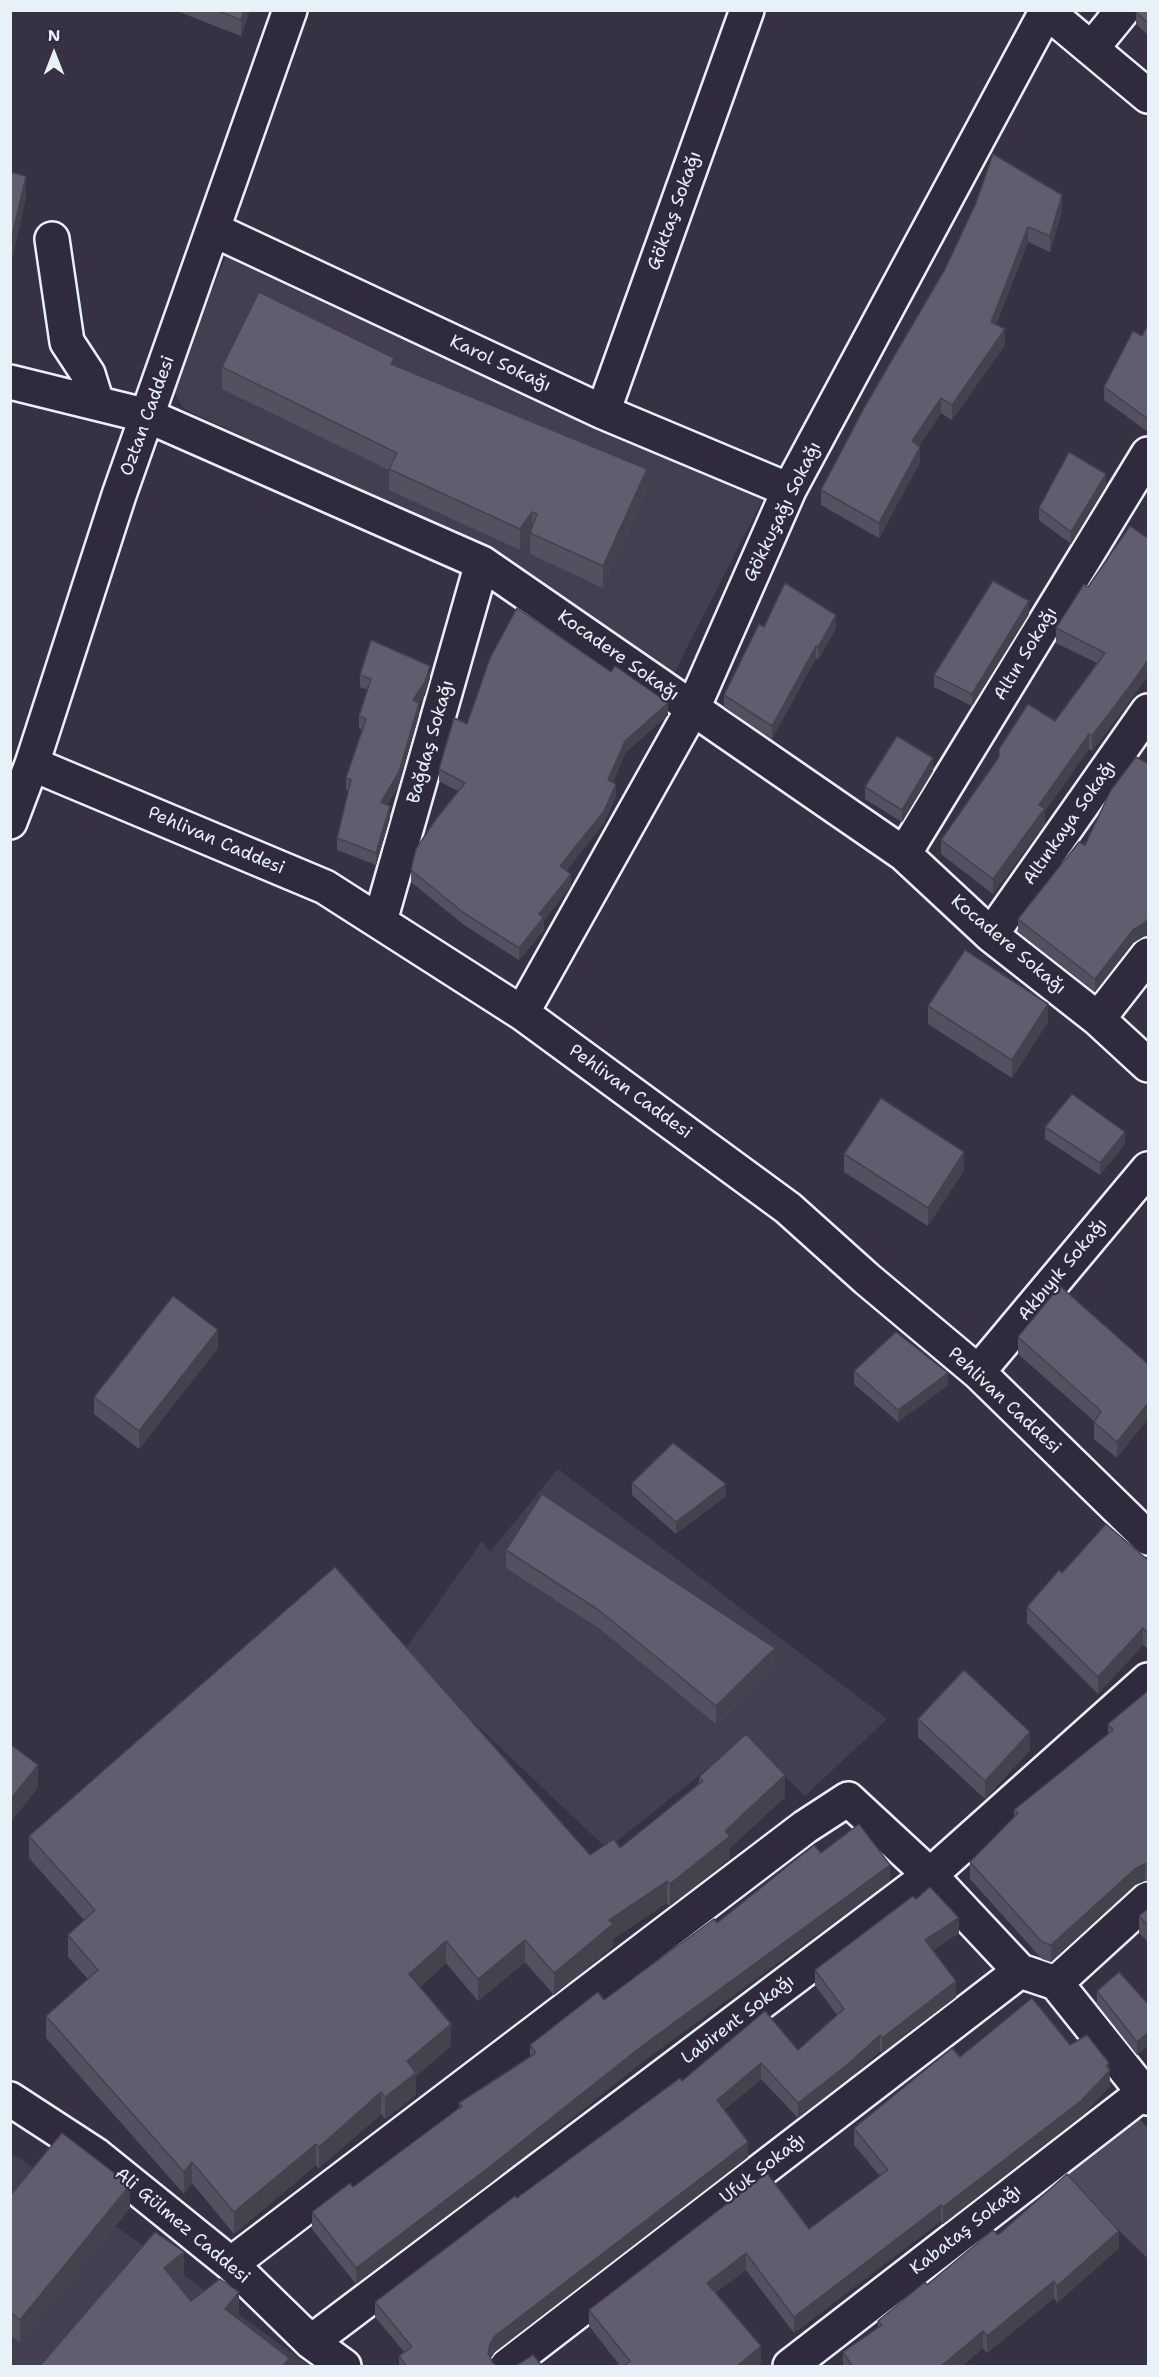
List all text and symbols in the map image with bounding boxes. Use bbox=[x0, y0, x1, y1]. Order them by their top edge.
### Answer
north arrow bbox=[24, 24, 84, 84]
text: N bbox=[48, 25, 60, 46]
street label: Göktaş Sokağı bbox=[643, 149, 707, 273]
street label: Karol Sokağı bbox=[446, 331, 554, 397]
street label: Oztan Caddesi bbox=[116, 353, 180, 479]
street label: Gökkuşağı Sokağı bbox=[740, 438, 826, 586]
street label: Altın Sokağı bbox=[990, 603, 1062, 705]
street label: Kocadere Sokağı bbox=[553, 606, 683, 706]
street label: Bağdaş Sokağı bbox=[403, 678, 459, 806]
street label: Altınkaya Sokağı bbox=[1019, 757, 1121, 889]
street label: Pehlivan Caddesi bbox=[144, 802, 288, 880]
street label: Kocadere Sokağı bbox=[946, 891, 1070, 999]
street label: Pehlivan Caddesi bbox=[564, 1040, 696, 1144]
street label: Akbıyık Sokağı bbox=[1014, 1214, 1112, 1326]
street label: Pehlivan Caddesi bbox=[943, 1343, 1065, 1459]
street label: Labirent Sokağı bbox=[677, 1971, 799, 2069]
street label: Ufuk Sokağı bbox=[716, 2129, 810, 2209]
street label: Ali Gülmez Caddesi bbox=[110, 2163, 254, 2289]
street label: Kabataş Sokağı bbox=[906, 2180, 1026, 2280]

